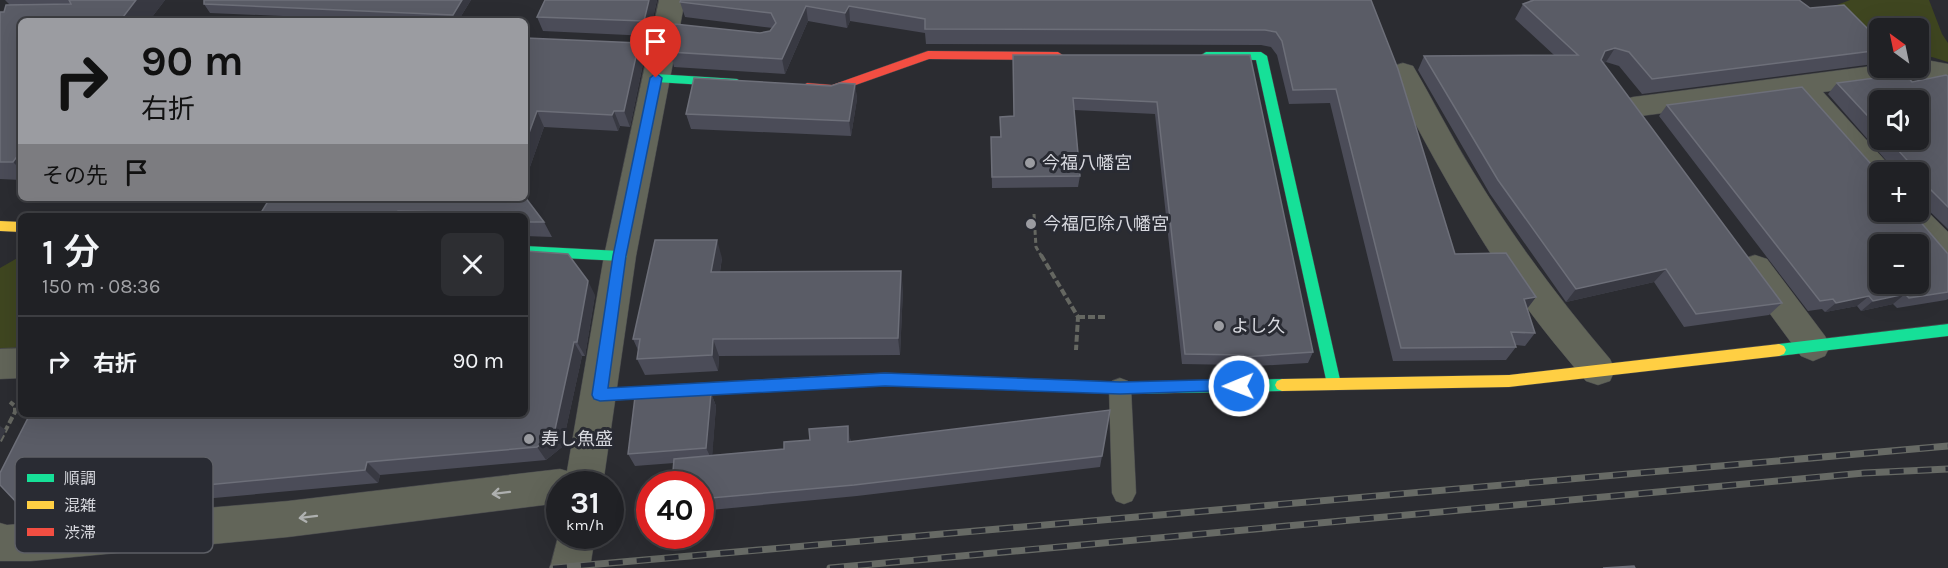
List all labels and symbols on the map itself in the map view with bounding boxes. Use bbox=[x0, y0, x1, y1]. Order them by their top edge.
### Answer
pin bbox=[630, 16, 681, 78]
north arrow bbox=[1869, 18, 1929, 78]
place label: 今福八幡宮 bbox=[1042, 152, 1132, 174]
marker: 今福八幡宮 bbox=[1023, 156, 1037, 170]
place label: 今福厄除八幡宮 bbox=[1043, 213, 1169, 235]
marker: 今福厄除八幡宮 bbox=[1024, 217, 1038, 231]
place label: よし久 bbox=[1231, 315, 1285, 337]
marker: よし久 bbox=[1212, 319, 1226, 333]
position arrow bbox=[1207, 354, 1271, 418]
place label: 寿し魚盛 bbox=[541, 428, 613, 450]
marker: 寿し魚盛 bbox=[522, 432, 536, 446]
legend bbox=[15, 457, 213, 553]
text: 順調 bbox=[64, 469, 96, 488]
speed limit sign: 40 bbox=[636, 471, 714, 549]
one-way arrow bbox=[492, 488, 512, 499]
text: 混雑 bbox=[64, 496, 96, 515]
one-way arrow bbox=[298, 512, 318, 523]
text: 渋滞 bbox=[64, 523, 96, 542]

